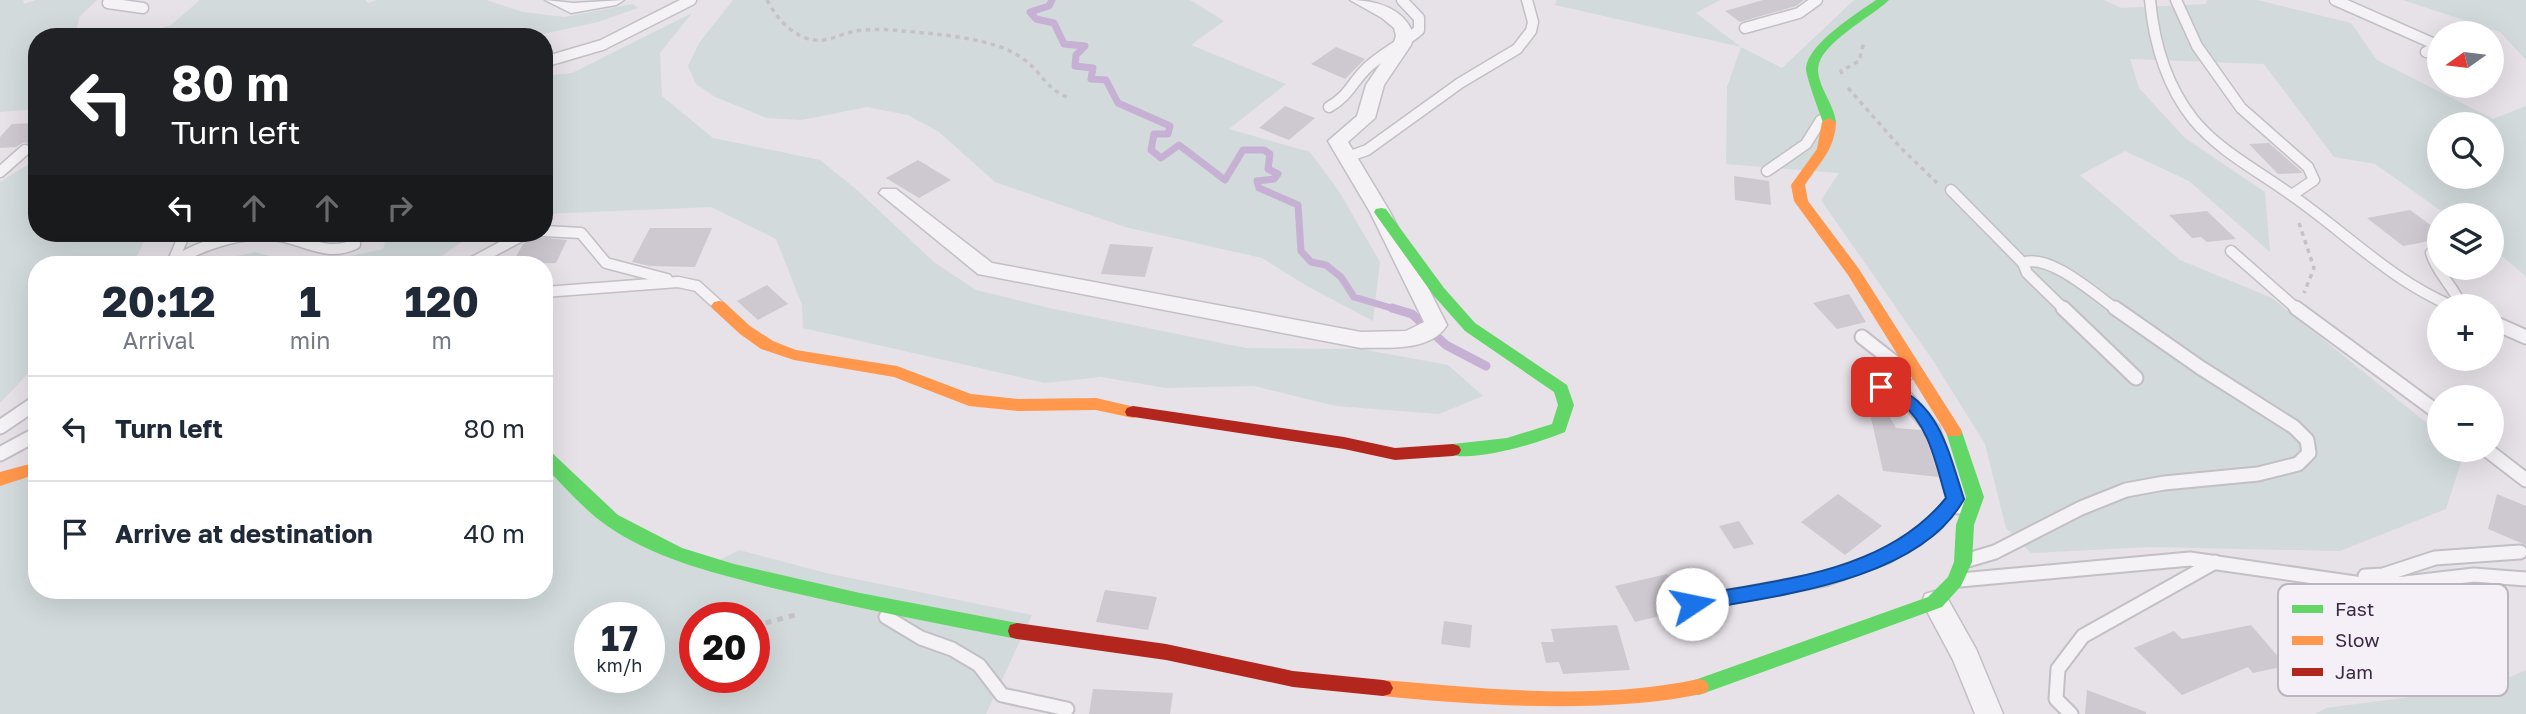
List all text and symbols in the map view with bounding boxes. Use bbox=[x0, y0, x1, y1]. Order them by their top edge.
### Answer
north arrow bbox=[2427, 21, 2504, 98]
map controls bbox=[2427, 21, 2504, 462]
text: 80 m bbox=[171, 53, 289, 112]
icon: left bbox=[56, 56, 147, 147]
button: search bbox=[2427, 112, 2504, 189]
text: Turn left bbox=[171, 113, 300, 151]
icon: left bbox=[162, 189, 200, 227]
icon: ahead bbox=[235, 189, 273, 227]
icon: ahead bbox=[308, 189, 346, 227]
icon: right bbox=[381, 189, 419, 227]
button: layers bbox=[2427, 203, 2504, 280]
text: 20:12 bbox=[102, 276, 216, 326]
text: 1 bbox=[299, 276, 321, 326]
text: 120 bbox=[404, 276, 479, 326]
button: + bbox=[2427, 294, 2504, 371]
text: Arrival bbox=[123, 326, 195, 354]
text: min bbox=[290, 326, 330, 354]
text: m bbox=[431, 326, 452, 354]
pin bbox=[1851, 357, 1911, 417]
icon: arrive bbox=[1862, 368, 1900, 406]
button: − bbox=[2427, 385, 2504, 462]
icon: left bbox=[56, 410, 94, 448]
text: Turn left bbox=[115, 413, 223, 444]
text: 80 m bbox=[464, 413, 525, 444]
icon: arrive bbox=[56, 515, 94, 553]
text: Arrive at destination bbox=[115, 518, 373, 549]
text: 40 m bbox=[464, 518, 525, 549]
position arrow bbox=[1655, 567, 1729, 641]
legend bbox=[2278, 584, 2508, 696]
text: Fast bbox=[2335, 597, 2374, 620]
speed limit sign: 20 bbox=[679, 602, 770, 693]
text: 17 bbox=[601, 617, 638, 659]
text: Slow bbox=[2335, 628, 2380, 651]
text: km/h bbox=[597, 654, 642, 676]
text: Jam bbox=[2335, 660, 2373, 683]

